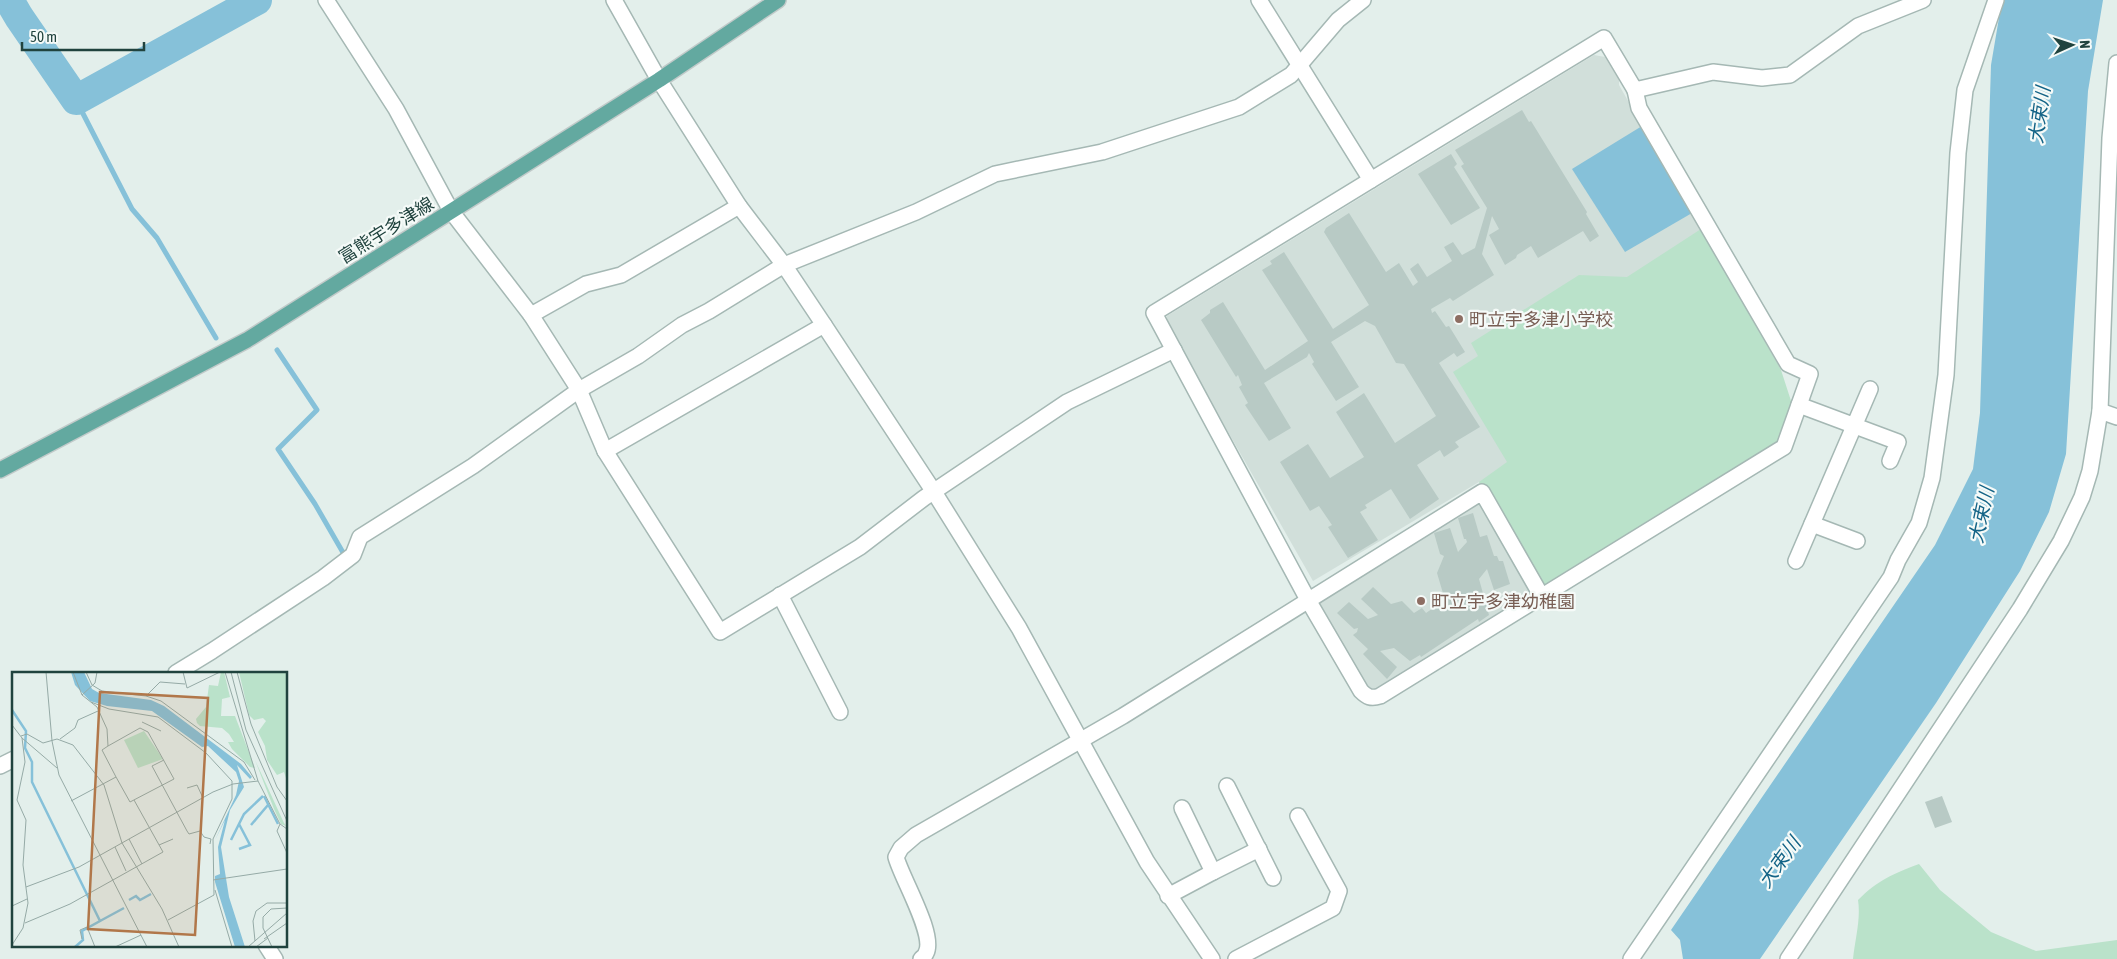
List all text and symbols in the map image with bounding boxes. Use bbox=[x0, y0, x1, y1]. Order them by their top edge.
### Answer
scale bar bbox=[22, 20, 145, 52]
north arrow bbox=[2047, 20, 2097, 70]
text: 50 m bbox=[30, 28, 57, 45]
text: N bbox=[2077, 40, 2093, 49]
water label: 大束川 bbox=[2024, 83, 2054, 145]
street label: 富熊宇多津線 bbox=[335, 192, 437, 268]
place label: 町立宇多津小学校 bbox=[1469, 309, 1613, 330]
marker: 町立宇多津小学校 bbox=[1453, 313, 1465, 325]
water label: 大束川 bbox=[1964, 483, 1998, 545]
place label: 町立宇多津幼稚園 bbox=[1431, 591, 1575, 612]
marker: 町立宇多津幼稚園 bbox=[1415, 595, 1427, 607]
inset map bbox=[12, 672, 288, 946]
water label: 大束川 bbox=[1753, 831, 1806, 892]

